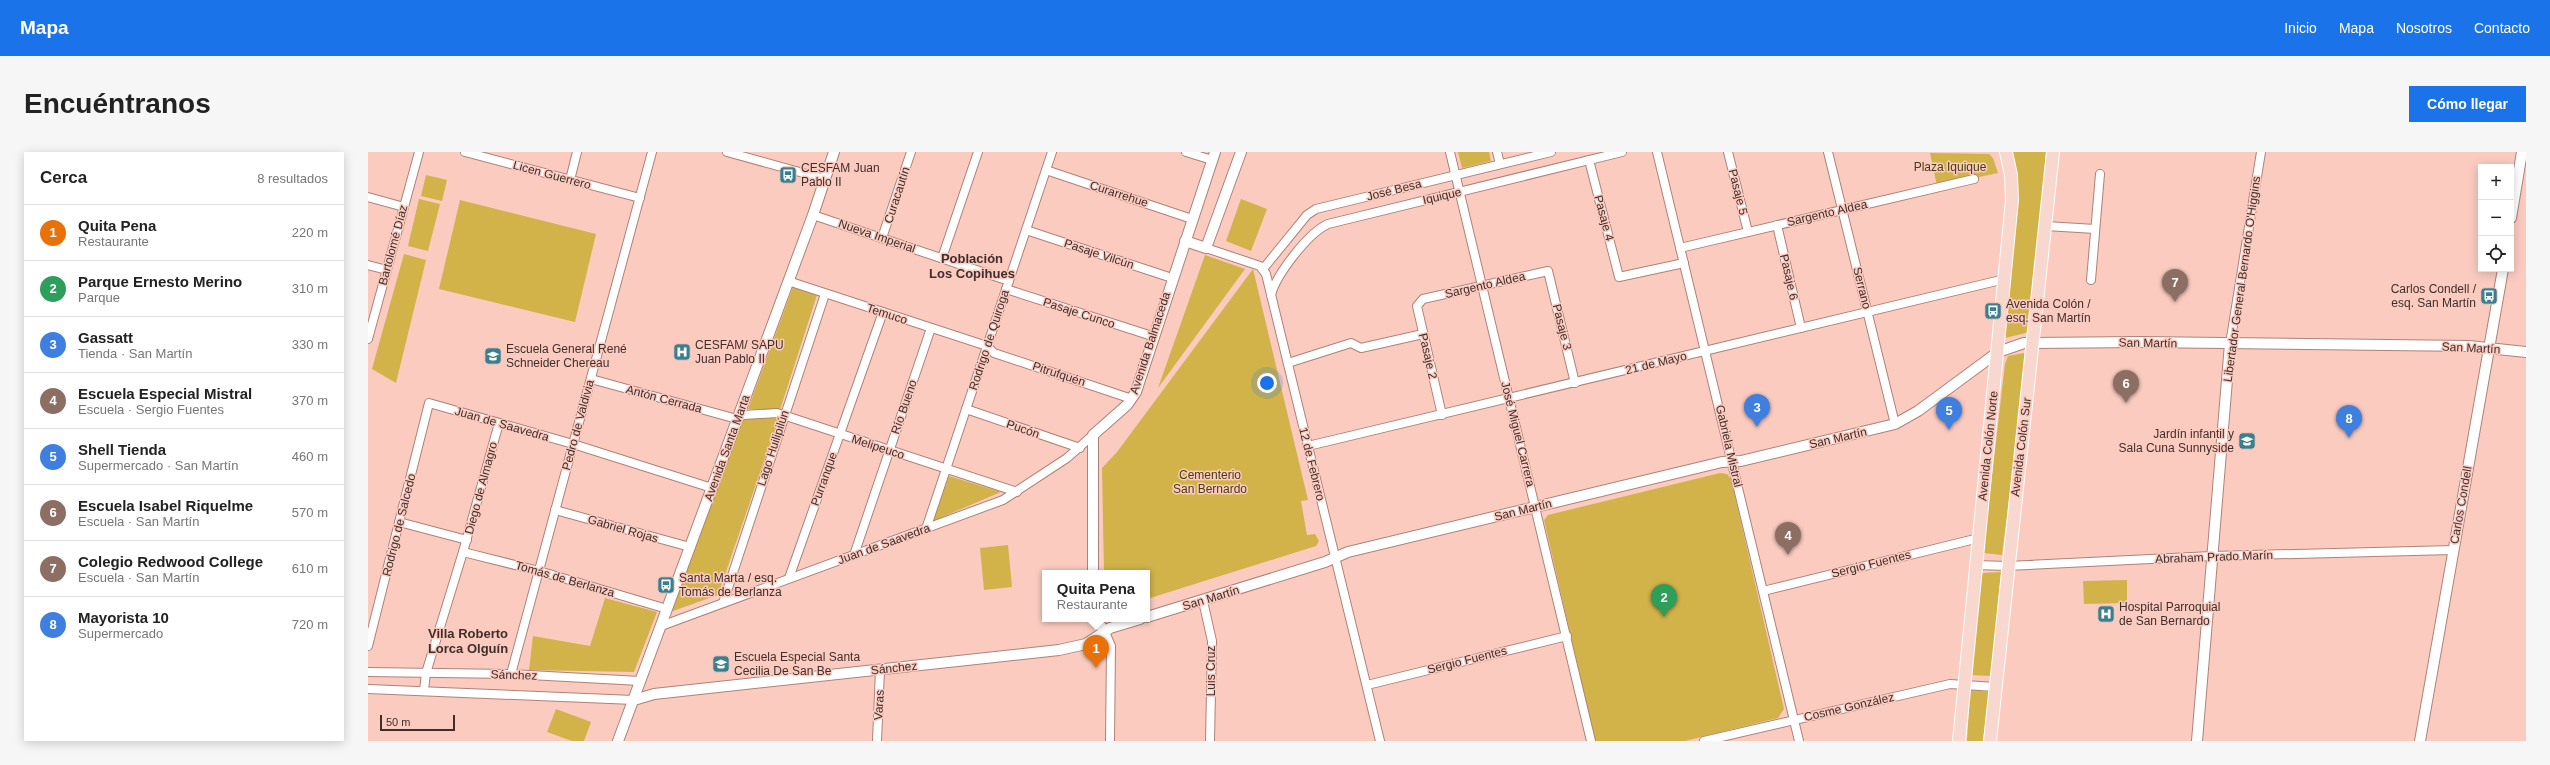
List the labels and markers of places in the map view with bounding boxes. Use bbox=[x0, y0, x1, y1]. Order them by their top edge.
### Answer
place label: CESFAM Juan Pablo II bbox=[801, 161, 880, 189]
bus stop icon: CESFAM Juan Pablo II bbox=[778, 165, 798, 185]
pin: 7 bbox=[2162, 269, 2188, 302]
place label: Carlos Condell / esq. San Martín bbox=[2391, 282, 2477, 310]
bus stop icon: Carlos Condell / esq. San Martín bbox=[2479, 286, 2499, 306]
place label: Avenida Colón / esq. San Martín bbox=[2006, 297, 2091, 325]
bus stop icon: Avenida Colón / esq. San Martín bbox=[1983, 301, 2003, 321]
place label: CESFAM/ SAPU Juan Pablo II bbox=[695, 338, 784, 366]
place label: Escuela General René Schneider Chereau bbox=[506, 342, 627, 370]
hospital icon: CESFAM/ SAPU Juan Pablo II bbox=[672, 342, 692, 362]
school or university icon: Escuela General René Schneider Chereau bbox=[483, 346, 503, 366]
pin: 6 bbox=[2113, 370, 2139, 403]
pin: 3 bbox=[1744, 394, 1770, 427]
pin: 5 bbox=[1936, 397, 1962, 430]
pin: 8 bbox=[2336, 405, 2362, 438]
place label: Jardín infantil y Sala Cuna Sunnyside bbox=[2119, 427, 2234, 455]
school or university icon: Jardín infantil y Sala Cuna Sunnyside bbox=[2237, 431, 2257, 451]
pin: 4 bbox=[1775, 522, 1801, 555]
place label: Santa Marta / esq. Tomás de Berlanza bbox=[679, 571, 782, 599]
bus stop icon: Santa Marta / esq. Tomás de Berlanza bbox=[656, 575, 676, 595]
pin: 2 bbox=[1651, 584, 1677, 617]
place label: Hospital Parroquial de San Bernardo bbox=[2119, 600, 2220, 628]
hospital icon: Hospital Parroquial de San Bernardo bbox=[2096, 604, 2116, 624]
pin: 1 bbox=[1083, 635, 1109, 668]
place label: Escuela Especial Santa Cecilia De San Be bbox=[734, 650, 860, 678]
school or university icon: Escuela Especial Santa Cecilia De San Be bbox=[711, 654, 731, 674]

